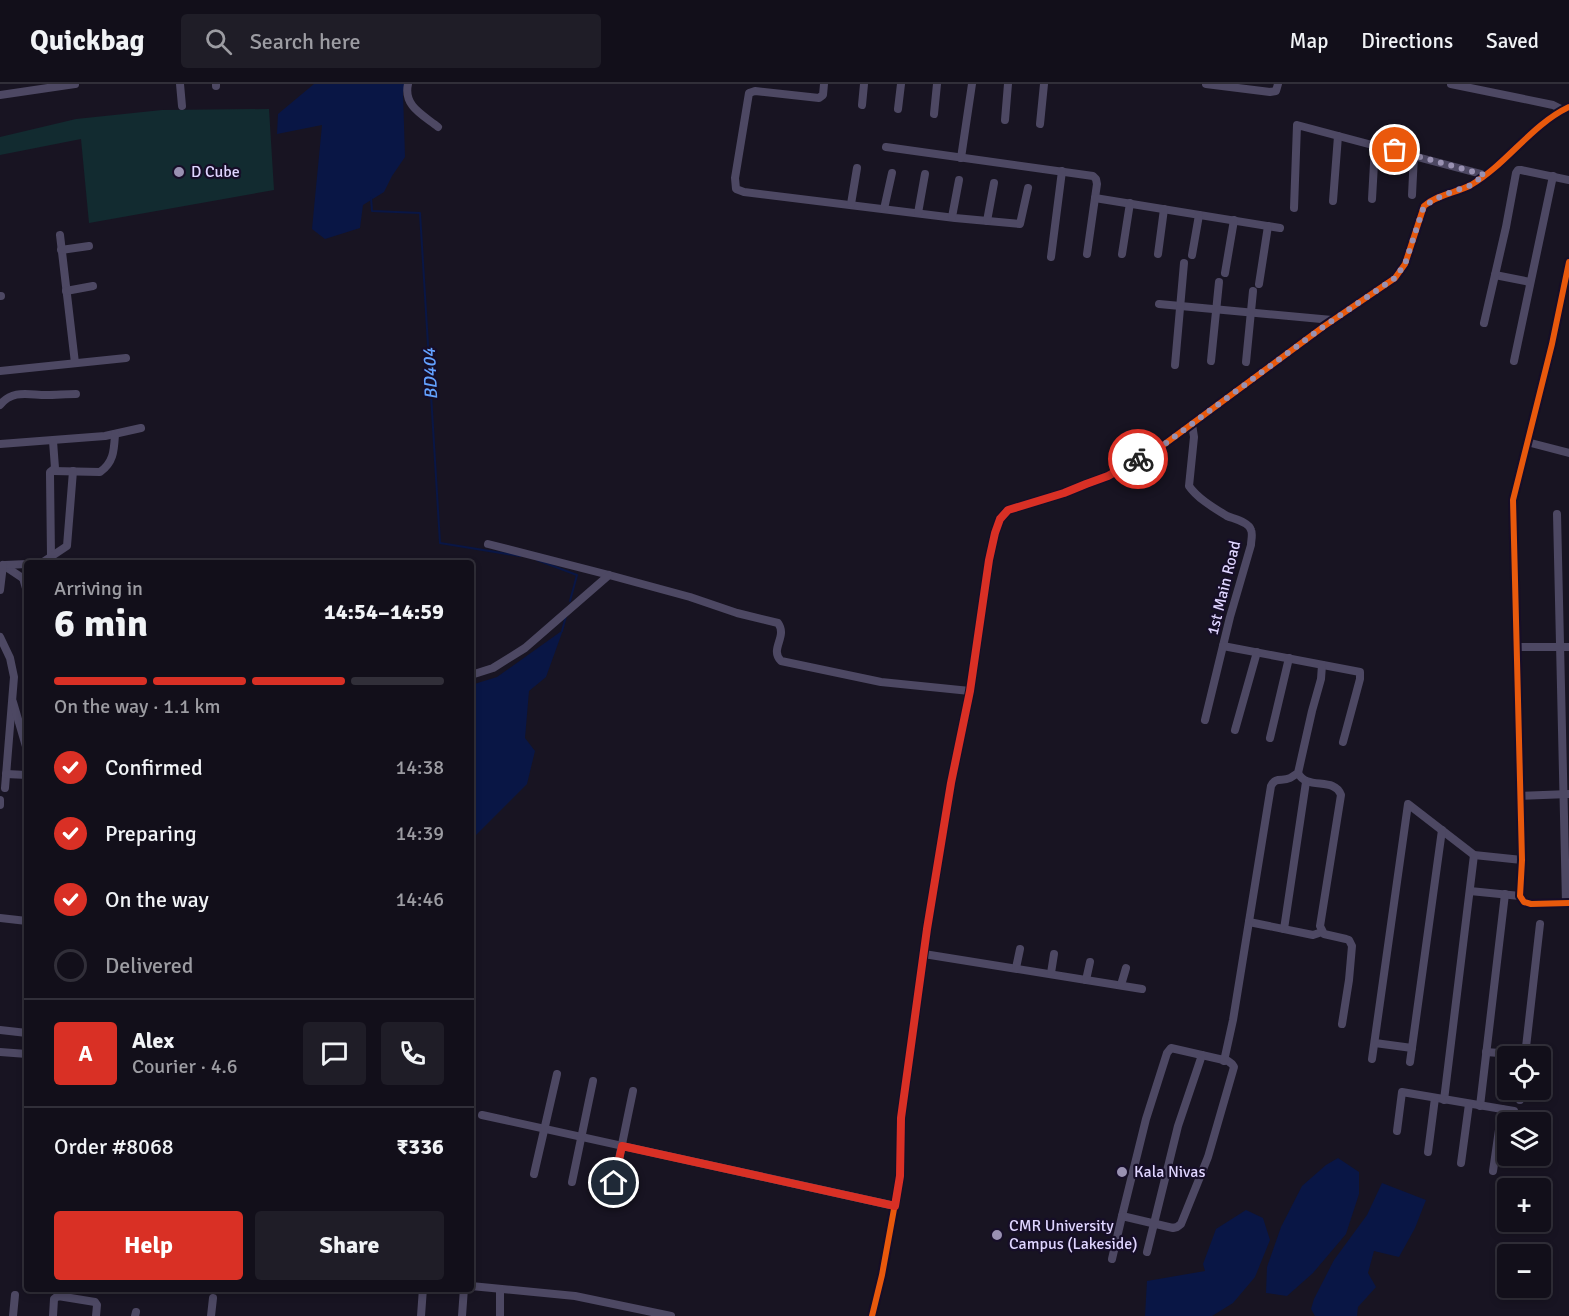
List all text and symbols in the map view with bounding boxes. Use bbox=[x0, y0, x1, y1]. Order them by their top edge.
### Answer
search box bbox=[181, 14, 601, 68]
text: Quickbag bbox=[30, 24, 145, 58]
icon: search bbox=[202, 25, 235, 58]
text: Search here bbox=[250, 28, 361, 55]
text: Map bbox=[1290, 28, 1328, 54]
text: Directions bbox=[1361, 28, 1453, 54]
text: Saved bbox=[1486, 28, 1539, 54]
pin bbox=[1369, 124, 1420, 175]
icon: bag bbox=[1378, 133, 1411, 166]
place label: D Cube bbox=[191, 162, 240, 182]
marker: D Cube bbox=[172, 165, 186, 179]
water label: BD404 bbox=[418, 347, 442, 400]
courier bbox=[1108, 429, 1168, 489]
icon: bike bbox=[1122, 443, 1155, 476]
street label: 1st Main Road bbox=[1203, 539, 1245, 637]
text: Arriving in bbox=[54, 576, 143, 601]
text: 14:54–14:59 bbox=[324, 598, 444, 625]
text: 6 min bbox=[54, 599, 148, 647]
text: On the way · 1.1 km bbox=[54, 694, 220, 719]
icon: check bbox=[54, 751, 87, 784]
text: Confirmed bbox=[105, 754, 203, 781]
text: 14:38 bbox=[395, 755, 444, 780]
icon: check bbox=[54, 817, 87, 850]
text: Preparing bbox=[105, 820, 197, 847]
text: 14:39 bbox=[395, 821, 444, 846]
icon: check bbox=[54, 883, 87, 916]
text: On the way bbox=[105, 886, 209, 913]
text: 14:46 bbox=[395, 887, 444, 912]
text: Delivered bbox=[105, 952, 193, 979]
button: chat bbox=[303, 1022, 366, 1085]
button: phone bbox=[381, 1022, 444, 1085]
text: Alex bbox=[132, 1027, 174, 1054]
text: A bbox=[78, 1040, 93, 1067]
map controls bbox=[1497, 1046, 1551, 1298]
button: locate bbox=[1497, 1046, 1551, 1100]
text: Courier · 4.6 bbox=[132, 1054, 238, 1079]
button: layers bbox=[1497, 1112, 1551, 1166]
text: Order #8068 bbox=[54, 1133, 174, 1160]
text: ₹336 bbox=[396, 1133, 444, 1160]
pin bbox=[588, 1157, 639, 1208]
place label: Kala Nivas bbox=[1134, 1162, 1205, 1182]
marker: Kala Nivas bbox=[1115, 1165, 1129, 1179]
icon: home bbox=[597, 1166, 630, 1199]
button: + bbox=[1497, 1178, 1551, 1232]
button: Help bbox=[54, 1211, 243, 1280]
button: Share bbox=[255, 1211, 444, 1280]
place label: CMR University Campus (Lakeside) bbox=[1009, 1216, 1138, 1254]
marker: CMR University Campus (Lakeside) bbox=[990, 1228, 1004, 1242]
button: − bbox=[1497, 1244, 1551, 1298]

